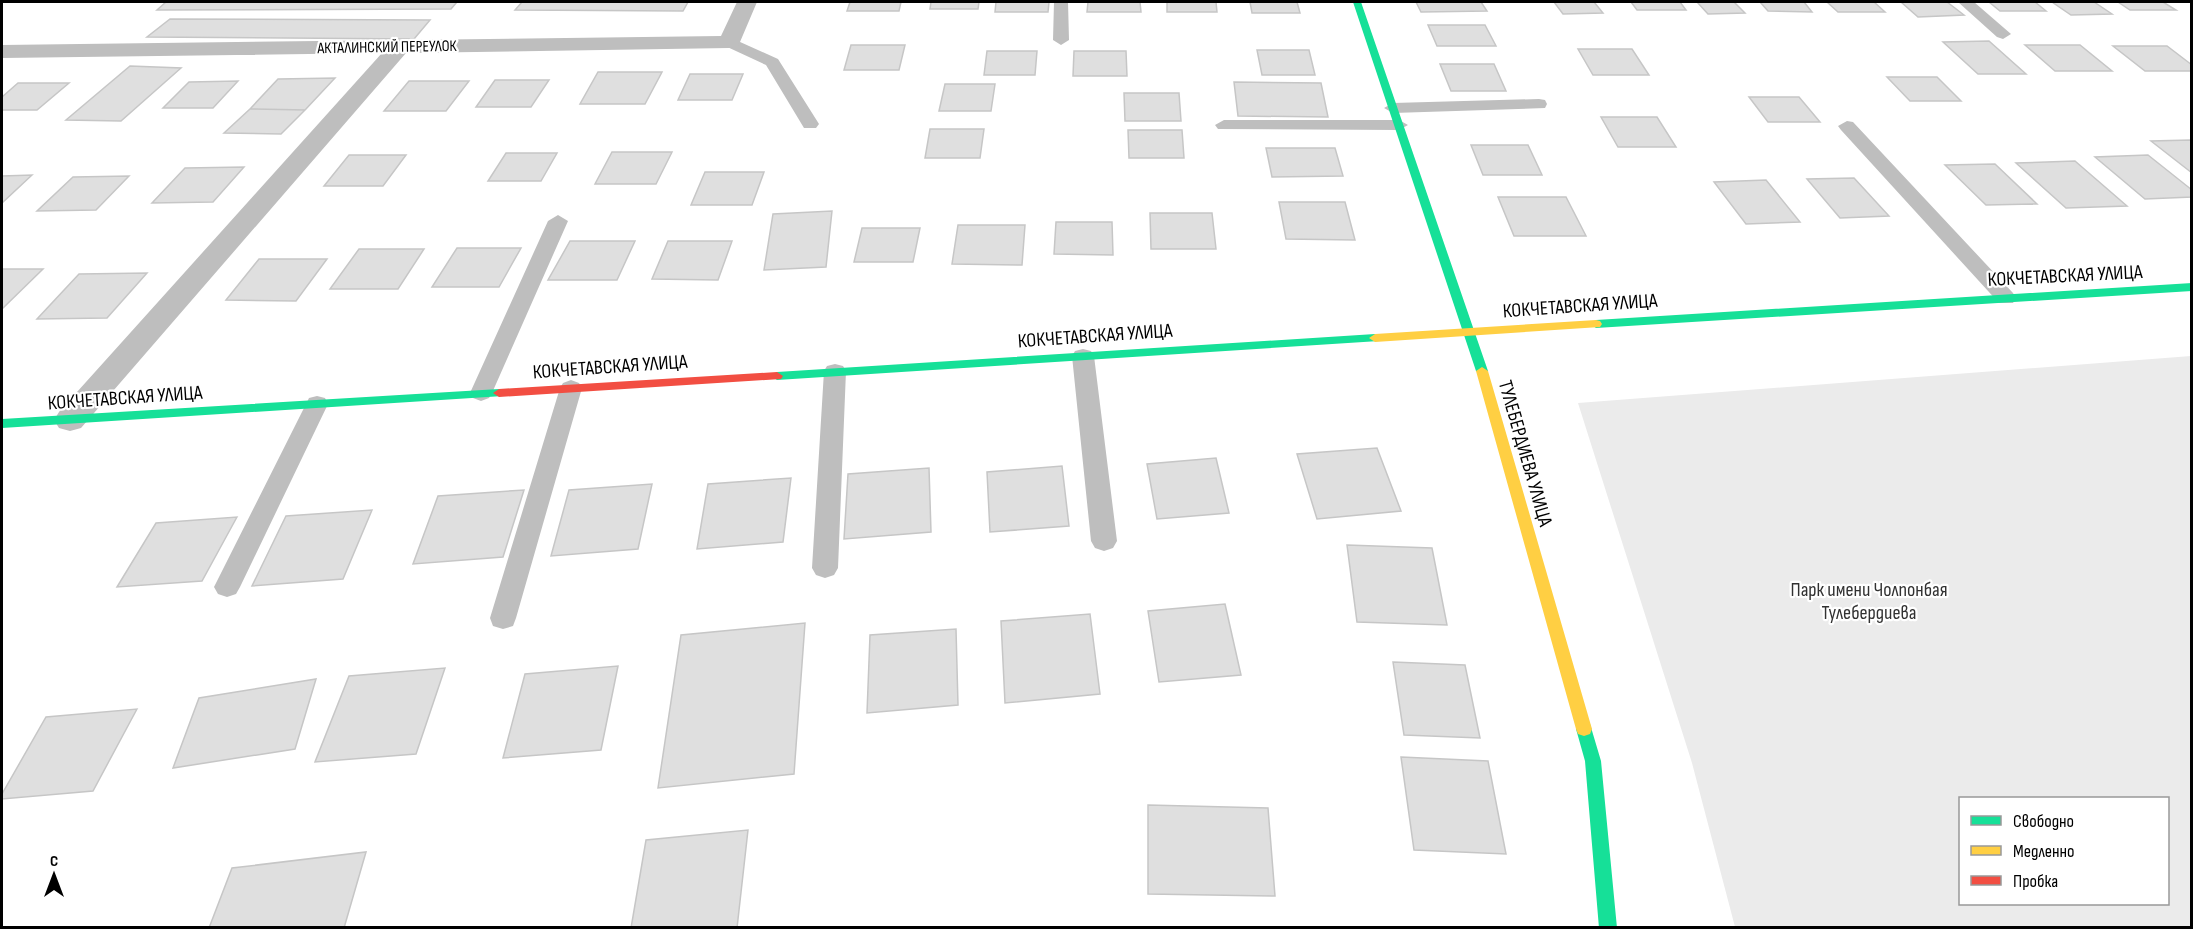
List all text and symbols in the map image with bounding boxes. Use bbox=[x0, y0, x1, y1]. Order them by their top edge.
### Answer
street label: АКТАЛИНСКИЙ ПЕРЕУЛОК bbox=[316, 37, 458, 58]
street label: КОКЧЕТАВСКАЯ УЛИЦА bbox=[1987, 260, 2143, 292]
street label: КОКЧЕТАВСКАЯ УЛИЦА bbox=[1502, 289, 1659, 323]
street label: КОКЧЕТАВСКАЯ УЛИЦА bbox=[1017, 319, 1174, 353]
street label: КОКЧЕТАВСКАЯ УЛИЦА bbox=[532, 350, 689, 384]
street label: ТУЛЕБЕРДИЕВА УЛИЦА bbox=[1493, 377, 1557, 530]
street label: КОКЧЕТАВСКАЯ УЛИЦА bbox=[47, 381, 204, 415]
park label: Парк имени Чолпонбая Тулебердиева bbox=[1791, 578, 1948, 625]
legend bbox=[1959, 797, 2169, 905]
text: Свободно bbox=[2013, 811, 2074, 832]
text: Медленно bbox=[2013, 841, 2075, 862]
north arrow bbox=[24, 845, 84, 905]
text: С bbox=[50, 852, 58, 871]
text: Пробка bbox=[2013, 871, 2058, 892]

